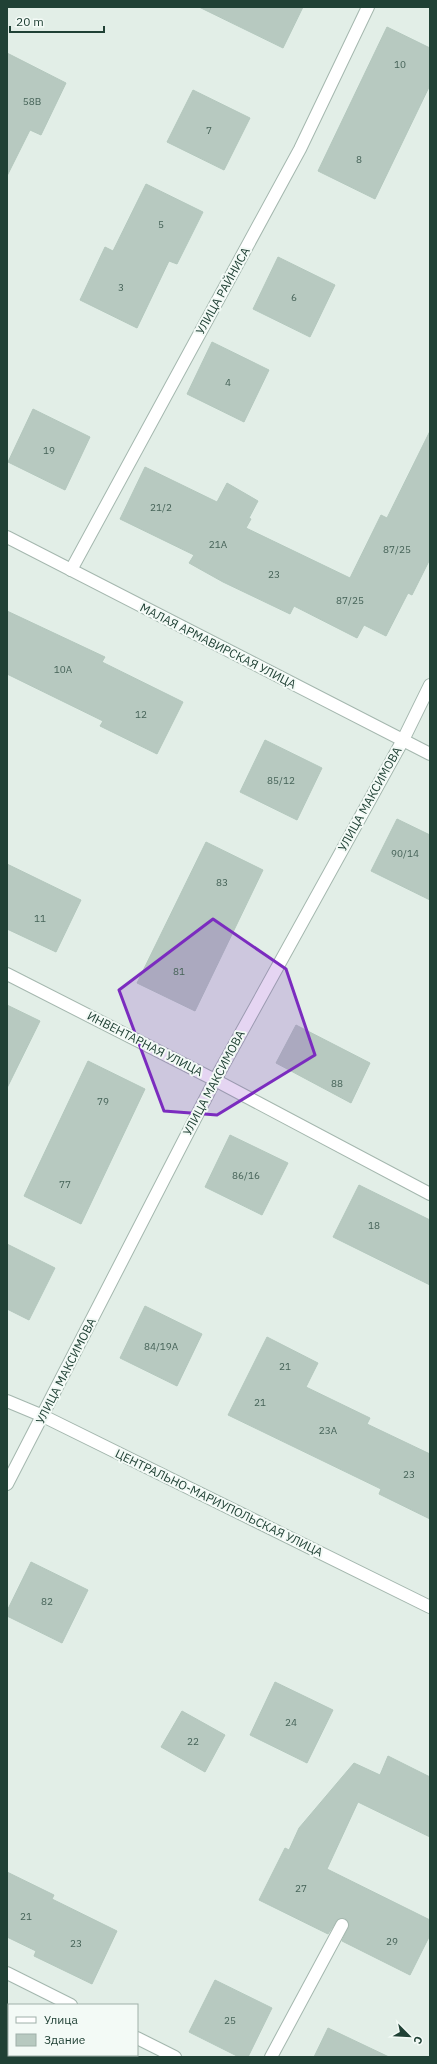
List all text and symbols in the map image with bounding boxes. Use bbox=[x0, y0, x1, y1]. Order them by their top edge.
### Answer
scale bar bbox=[10, 8, 104, 34]
text: 20 m bbox=[16, 14, 44, 29]
house number: 10 bbox=[394, 58, 406, 71]
house number: 58В bbox=[23, 95, 41, 108]
house number: 7 bbox=[206, 124, 212, 137]
house number: 8 bbox=[356, 153, 362, 166]
house number: 5 bbox=[158, 218, 164, 231]
street label: УЛИЦА РАЙНИСА bbox=[192, 244, 253, 337]
house number: 3 bbox=[118, 281, 124, 294]
house number: 6 bbox=[291, 291, 297, 304]
house number: 4 bbox=[225, 376, 231, 389]
house number: 19 bbox=[43, 444, 55, 457]
house number: 21/2 bbox=[150, 501, 172, 514]
house number: 21А bbox=[209, 538, 228, 551]
house number: 87/25 bbox=[383, 543, 411, 556]
house number: 23 bbox=[268, 568, 280, 581]
house number: 87/25 bbox=[336, 594, 364, 607]
street label: МАЛАЯ АРМАВИРСКАЯ УЛИЦА bbox=[138, 600, 299, 692]
house number: 10А bbox=[54, 663, 73, 676]
house number: 12 bbox=[135, 708, 147, 721]
street label: УЛИЦА МАКСИМОВА bbox=[335, 744, 405, 854]
house number: 85/12 bbox=[267, 774, 295, 787]
house number: 90/14 bbox=[391, 847, 419, 860]
house number: 83 bbox=[216, 876, 228, 889]
house number: 11 bbox=[34, 912, 46, 925]
house number: 81 bbox=[173, 965, 185, 978]
street label: ИНВЕНТАРНАЯ УЛИЦА bbox=[85, 1008, 206, 1079]
street label: УЛИЦА МАКСИМОВА bbox=[179, 1027, 248, 1138]
house number: 88 bbox=[331, 1077, 343, 1090]
house number: 79 bbox=[97, 1095, 109, 1108]
house number: 86/16 bbox=[232, 1169, 260, 1182]
house number: 77 bbox=[59, 1178, 71, 1191]
house number: 18 bbox=[368, 1219, 380, 1232]
street label: УЛИЦА МАКСИМОВА bbox=[32, 1315, 99, 1426]
house number: 84/19А bbox=[144, 1340, 179, 1353]
house number: 21 bbox=[279, 1360, 291, 1373]
house number: 21 bbox=[254, 1396, 266, 1409]
house number: 23А bbox=[319, 1424, 338, 1437]
street label: ЦЕНТРАЛЬНО-МАРИУПОЛЬСКАЯ УЛИЦА bbox=[113, 1446, 326, 1560]
house number: 23 bbox=[403, 1468, 415, 1481]
house number: 82 bbox=[41, 1595, 53, 1608]
house number: 24 bbox=[285, 1716, 297, 1729]
house number: 22 bbox=[187, 1735, 199, 1748]
house number: 27 bbox=[295, 1882, 307, 1895]
house number: 21 bbox=[20, 1910, 32, 1923]
house number: 29 bbox=[386, 1935, 398, 1948]
house number: 23 bbox=[70, 1937, 82, 1950]
legend bbox=[8, 2004, 138, 2056]
text: Улица bbox=[44, 2012, 78, 2027]
house number: 25 bbox=[224, 2014, 236, 2027]
north arrow bbox=[389, 2016, 429, 2056]
text: Здание bbox=[44, 2032, 86, 2047]
text: С bbox=[410, 2034, 426, 2046]

